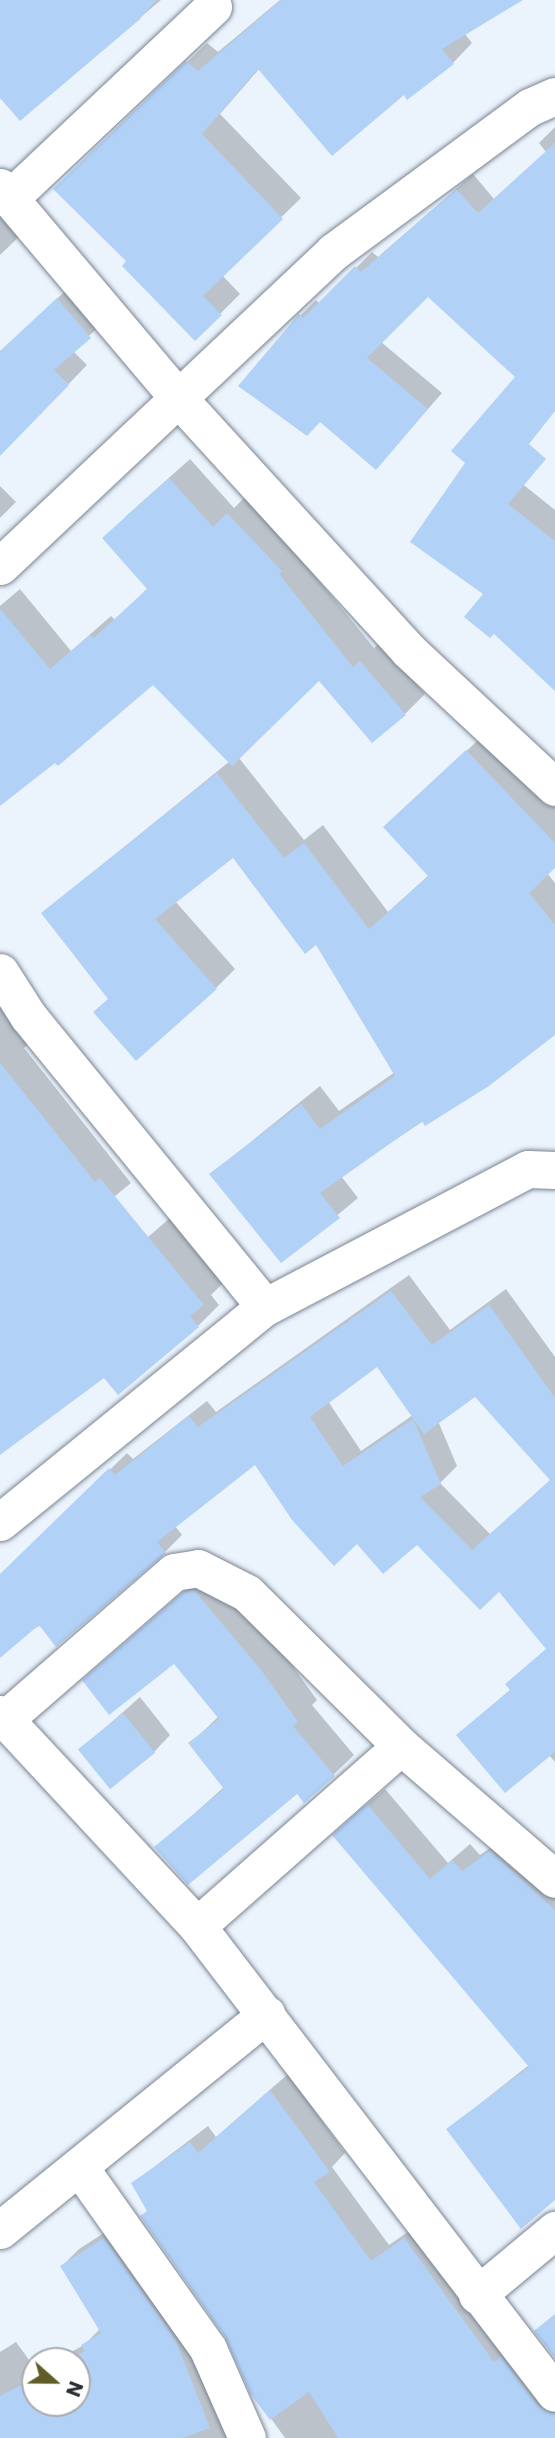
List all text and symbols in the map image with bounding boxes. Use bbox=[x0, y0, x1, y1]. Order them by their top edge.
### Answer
north arrow bbox=[21, 2347, 91, 2417]
text: N bbox=[59, 2377, 89, 2400]

